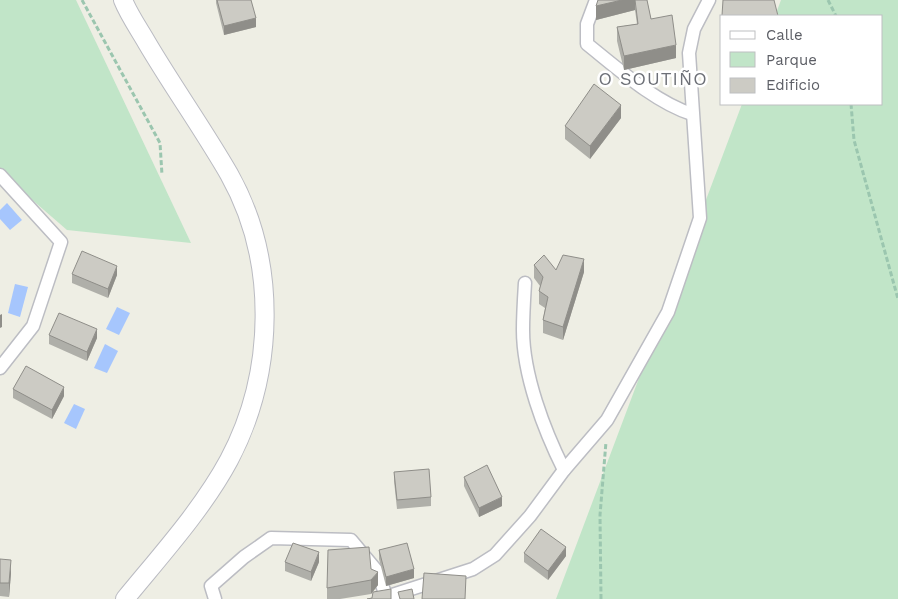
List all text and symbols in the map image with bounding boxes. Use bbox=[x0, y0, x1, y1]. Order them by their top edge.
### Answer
legend bbox=[720, 15, 883, 105]
text: Calle bbox=[766, 26, 803, 44]
text: Parque bbox=[766, 51, 817, 69]
district label: O SOUTIÑO bbox=[598, 68, 708, 89]
text: Edificio bbox=[766, 76, 820, 94]

